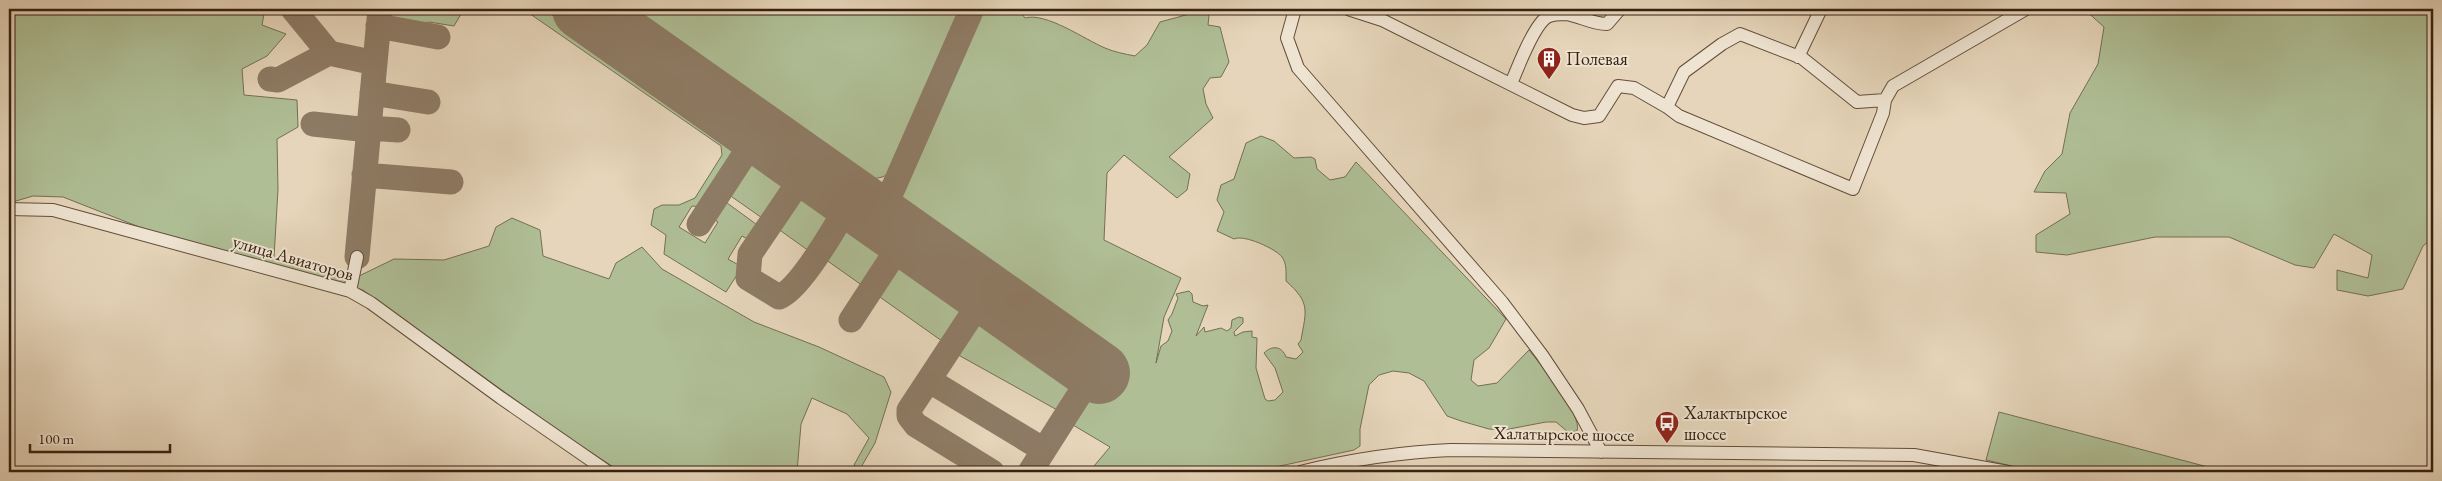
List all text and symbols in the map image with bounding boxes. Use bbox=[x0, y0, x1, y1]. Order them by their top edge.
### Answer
building icon: Полевая bbox=[1536, 46, 1562, 80]
place label: Полевая bbox=[1566, 47, 1628, 70]
street label: улица Авиаторов bbox=[230, 229, 357, 286]
place label: Халактырское шоссе bbox=[1683, 401, 1787, 445]
bus stop icon: Халактырское шоссе bbox=[1654, 410, 1680, 444]
scale bar bbox=[30, 421, 170, 453]
street label: Халатырское шоссе bbox=[1493, 421, 1635, 446]
text: 100 m bbox=[38, 429, 75, 448]

